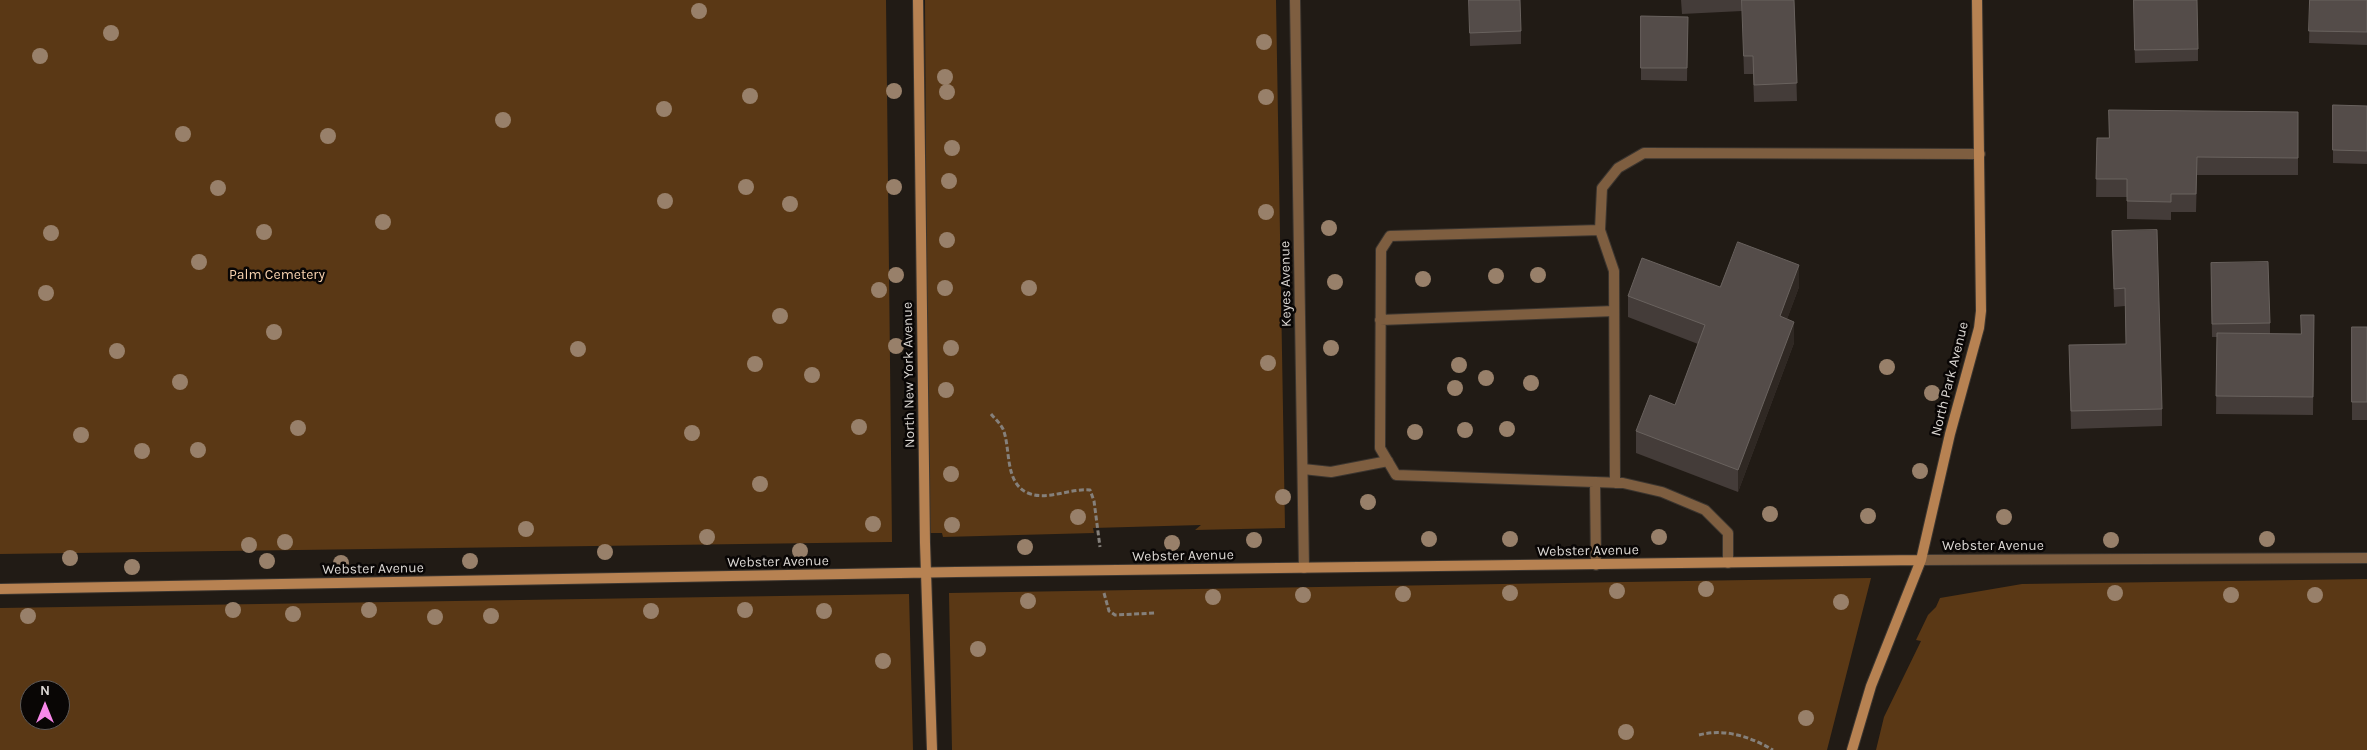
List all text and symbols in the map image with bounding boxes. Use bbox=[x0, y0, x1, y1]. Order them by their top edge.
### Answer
street label: Keyes Avenue bbox=[1277, 241, 1295, 327]
park label: Palm Cemetery bbox=[229, 267, 325, 283]
street label: North New York Avenue bbox=[899, 302, 919, 448]
street label: North Park Avenue bbox=[1928, 320, 1972, 438]
street label: Webster Avenue bbox=[1942, 538, 2044, 554]
street label: Webster Avenue bbox=[1537, 542, 1639, 560]
street label: Webster Avenue bbox=[1132, 547, 1234, 565]
street label: Webster Avenue bbox=[727, 553, 829, 571]
street label: Webster Avenue bbox=[322, 560, 424, 578]
north arrow bbox=[20, 680, 70, 730]
text: N bbox=[40, 682, 50, 699]

